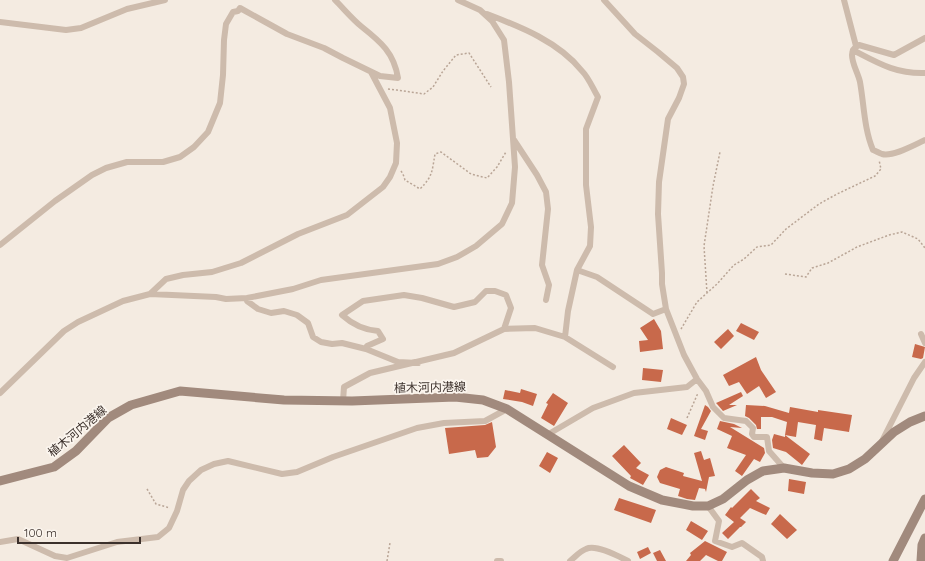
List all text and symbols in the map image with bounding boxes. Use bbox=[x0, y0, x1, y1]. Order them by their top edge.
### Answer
street label: 植木河内港線 bbox=[394, 379, 466, 395]
street label: 植木河内港線 bbox=[45, 402, 109, 460]
scale bar bbox=[18, 519, 140, 545]
text: 100 m bbox=[24, 525, 57, 540]

